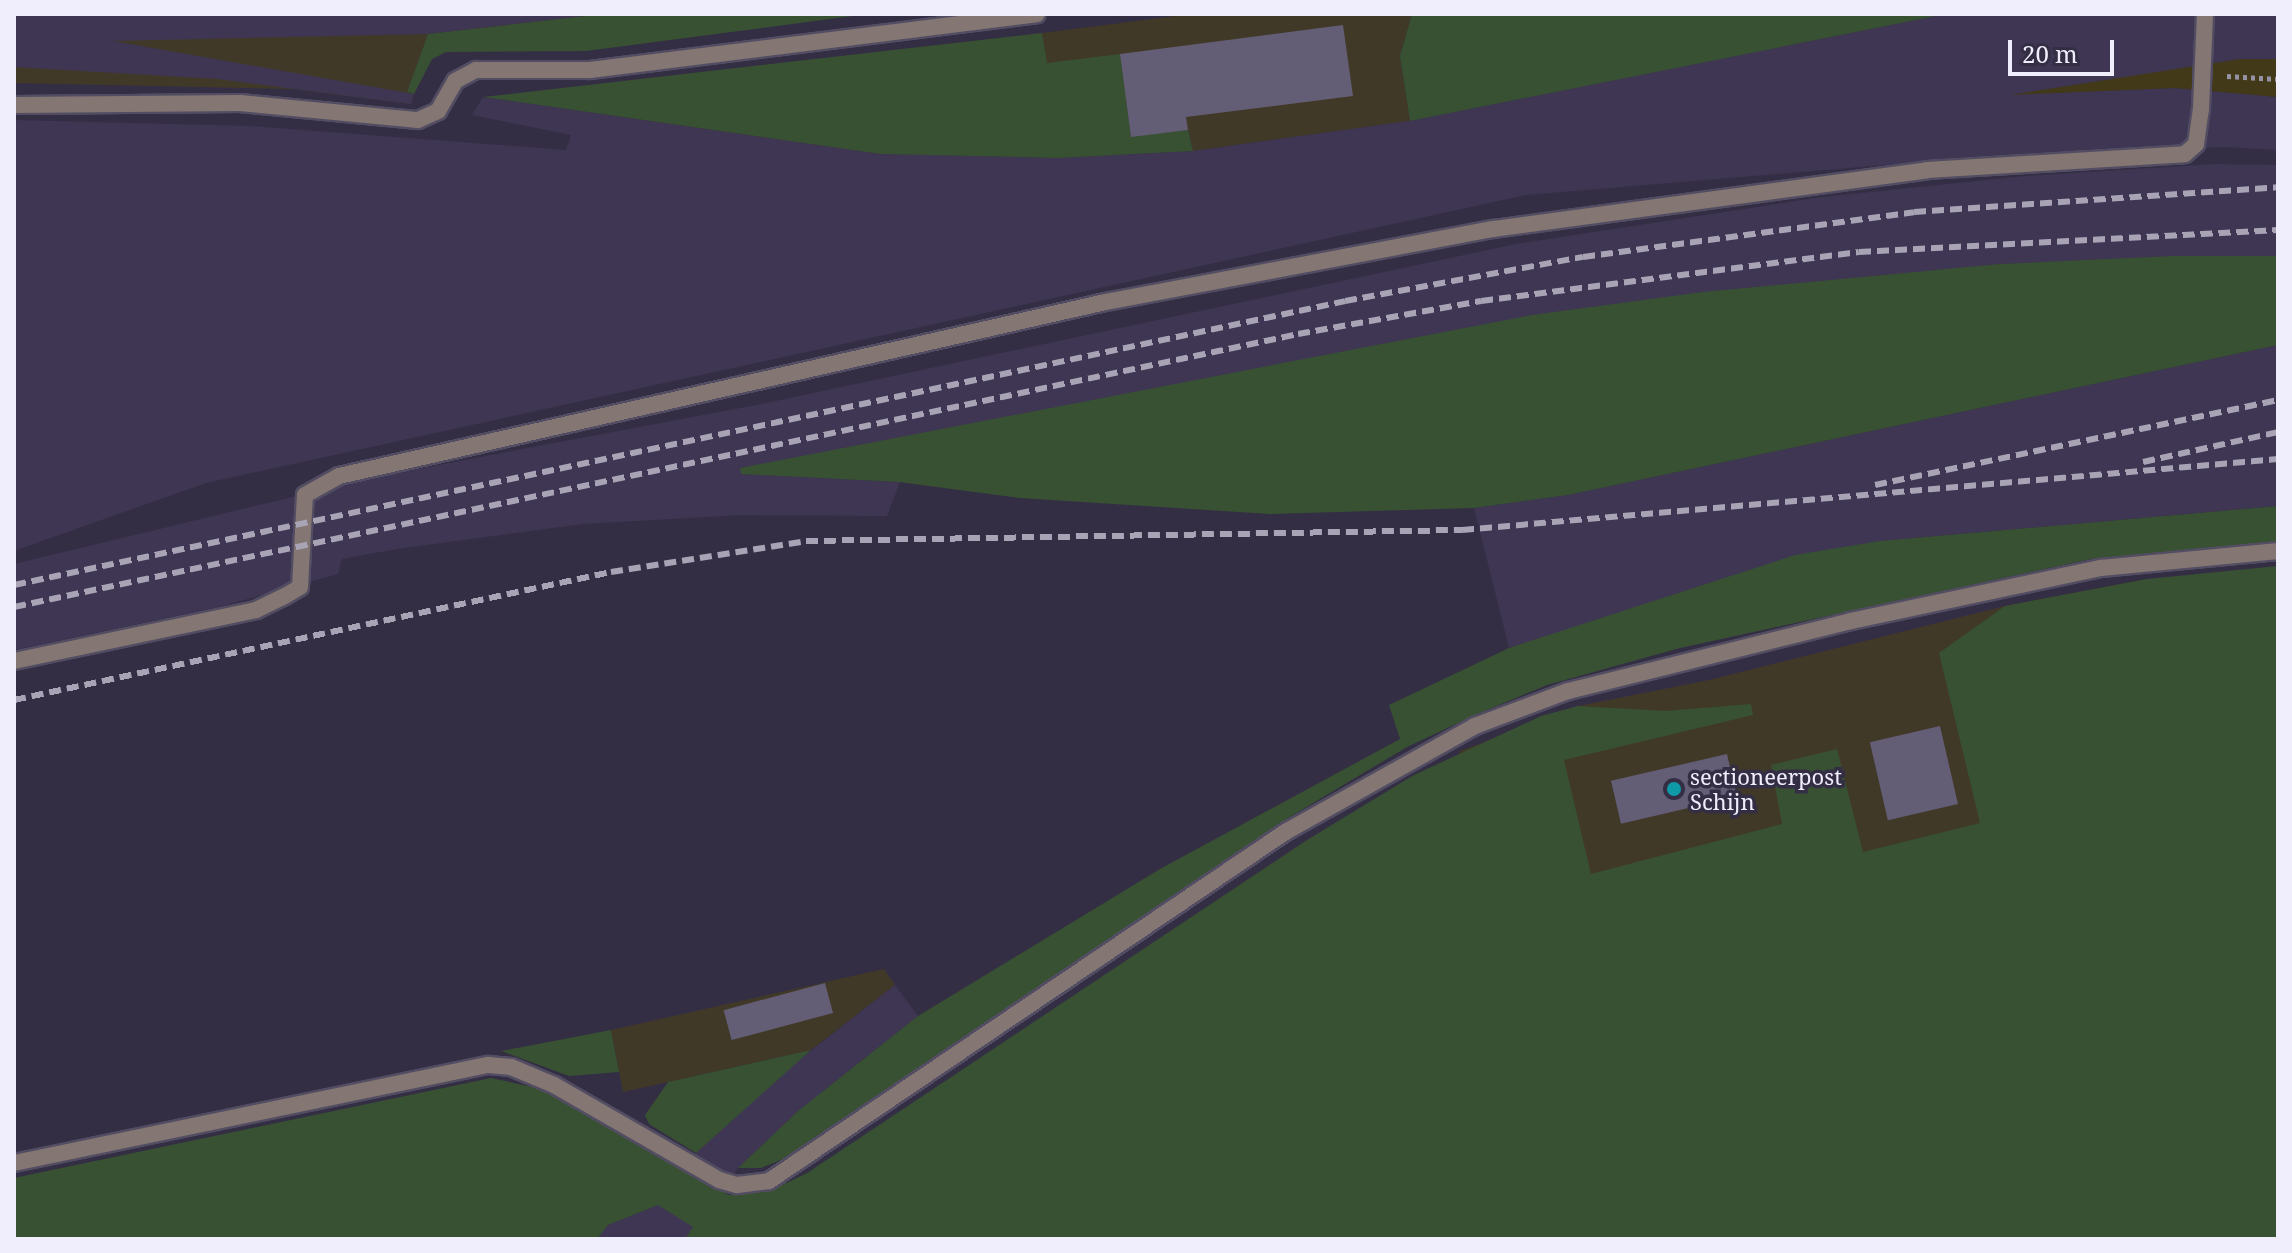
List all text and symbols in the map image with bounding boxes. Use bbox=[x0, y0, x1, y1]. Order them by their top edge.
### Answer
scale bar bbox=[2012, 24, 2118, 74]
text: 20 m bbox=[2022, 37, 2078, 70]
place label: sectioneerpost Schijn bbox=[1690, 763, 1842, 814]
marker: sectioneerpost Schijn bbox=[1665, 780, 1683, 798]

